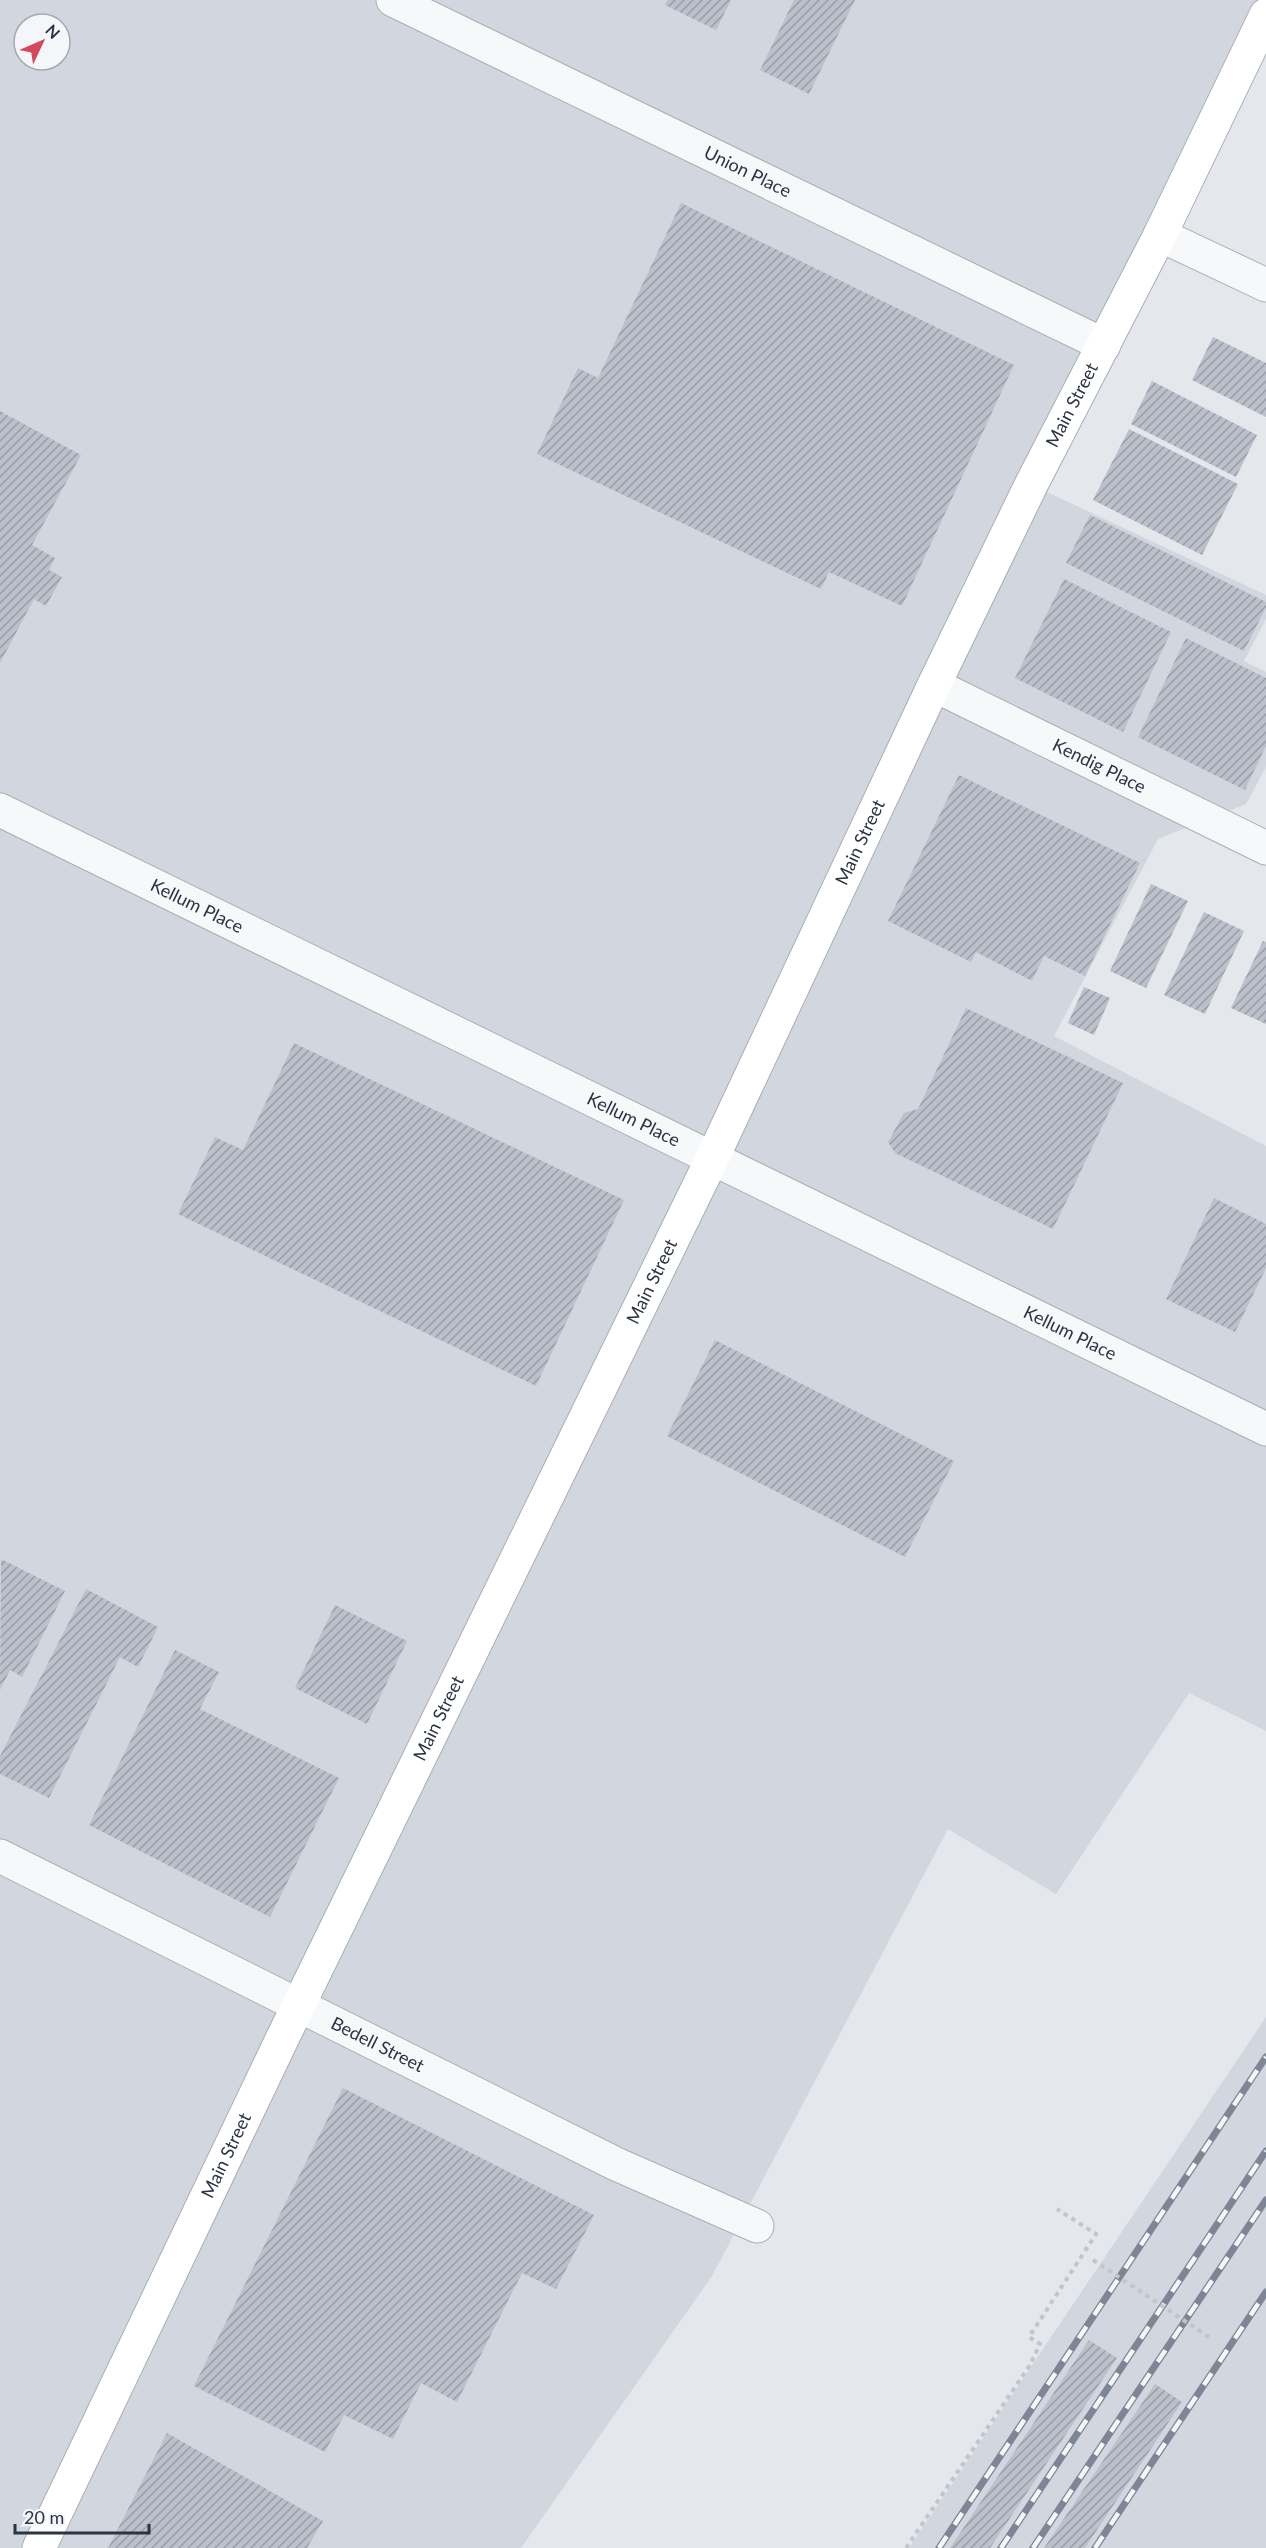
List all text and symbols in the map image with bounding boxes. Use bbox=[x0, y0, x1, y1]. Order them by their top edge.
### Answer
north arrow bbox=[12, 12, 72, 72]
text: N bbox=[42, 20, 64, 42]
street label: Union Place bbox=[701, 141, 795, 202]
street label: Main Street bbox=[1040, 358, 1102, 451]
street label: Kendig Place bbox=[1049, 733, 1150, 797]
street label: Main Street bbox=[830, 795, 889, 888]
street label: Kellum Place bbox=[147, 873, 247, 937]
street label: Kellum Place bbox=[584, 1087, 684, 1151]
street label: Main Street bbox=[621, 1235, 681, 1327]
street label: Kellum Place bbox=[1020, 1300, 1120, 1364]
street label: Main Street bbox=[408, 1671, 468, 1764]
street label: Bedell Street bbox=[328, 2011, 429, 2077]
street label: Main Street bbox=[196, 2108, 255, 2201]
scale bar bbox=[15, 2497, 148, 2535]
text: 20 m bbox=[24, 2506, 64, 2528]

